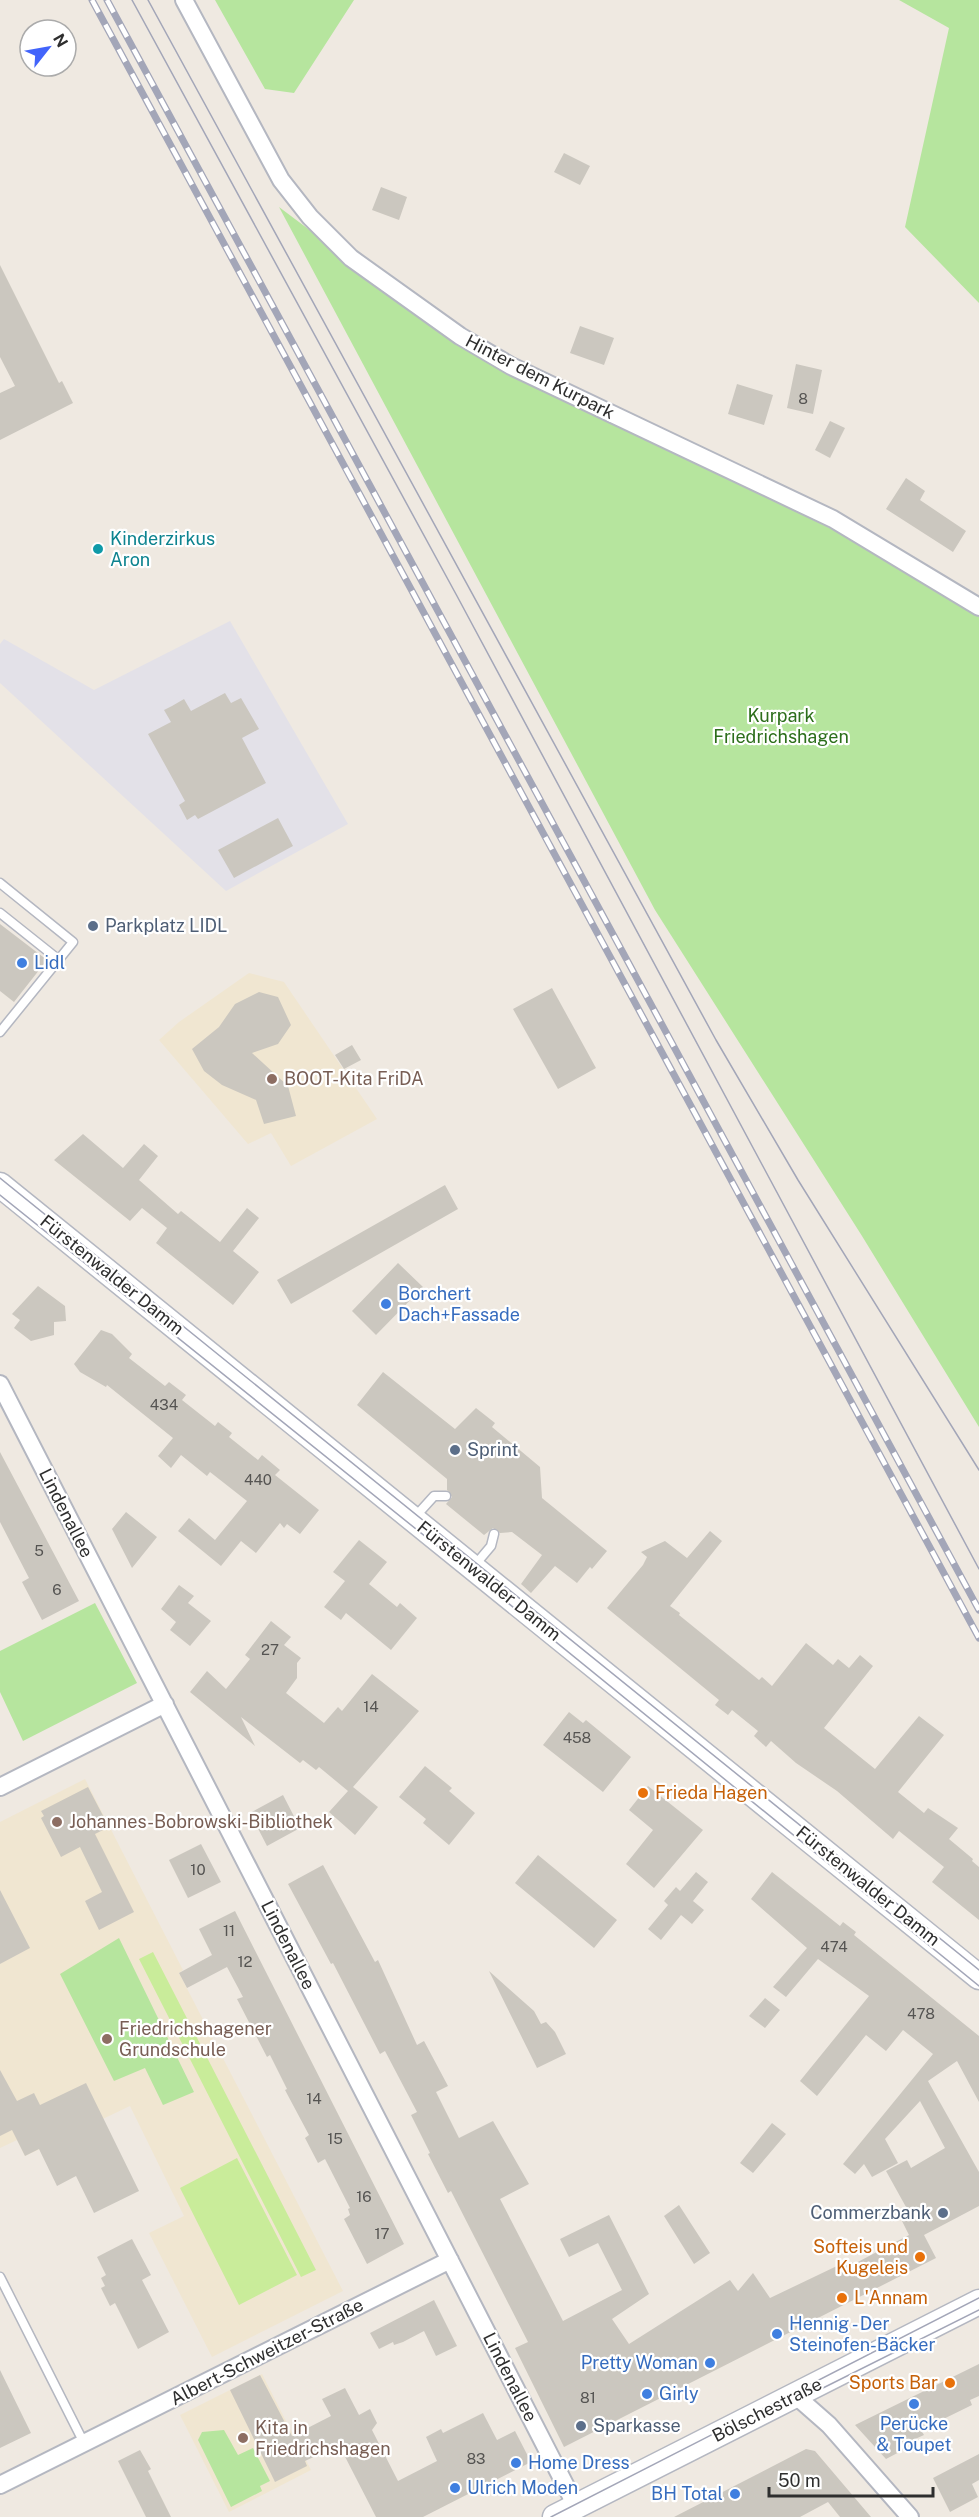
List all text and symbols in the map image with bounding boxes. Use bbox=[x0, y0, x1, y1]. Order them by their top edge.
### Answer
north arrow bbox=[18, 18, 78, 78]
text: N bbox=[49, 30, 72, 51]
street label: Hinter dem Kurpark bbox=[462, 330, 618, 423]
house number: 8 bbox=[798, 390, 808, 407]
place label: Kinderzirkus Aron bbox=[110, 528, 215, 570]
marker: Kinderzirkus Aron bbox=[91, 542, 105, 556]
park label: Kurpark Friedrichshagen bbox=[713, 705, 849, 747]
place label: Parkplatz LIDL bbox=[105, 915, 227, 936]
marker: Parkplatz LIDL bbox=[86, 919, 100, 933]
place label: Lidl bbox=[34, 952, 65, 973]
marker: Lidl bbox=[15, 956, 29, 970]
place label: BOOT-Kita FriDA bbox=[284, 1068, 424, 1089]
marker: BOOT-Kita FriDA bbox=[265, 1072, 279, 1086]
street label: Fürstenwalder Damm bbox=[36, 1210, 188, 1339]
place label: Borchert Dach+Fassade bbox=[398, 1283, 520, 1325]
marker: Borchert Dach+Fassade bbox=[379, 1297, 393, 1311]
house number: 434 bbox=[150, 1396, 178, 1413]
place label: Sprint bbox=[467, 1439, 518, 1460]
marker: Sprint bbox=[448, 1443, 462, 1457]
street label: Lindenallee bbox=[35, 1465, 98, 1561]
house number: 440 bbox=[244, 1471, 272, 1488]
street label: Fürstenwalder Damm bbox=[413, 1516, 565, 1645]
house number: 5 bbox=[34, 1542, 44, 1559]
house number: 6 bbox=[52, 1581, 62, 1598]
house number: 27 bbox=[261, 1641, 279, 1658]
house number: 14 bbox=[363, 1698, 379, 1715]
house number: 458 bbox=[563, 1729, 591, 1746]
place label: Frieda Hagen bbox=[655, 1782, 768, 1803]
marker: Frieda Hagen bbox=[636, 1786, 650, 1800]
place label: Johannes-Bobrowski-Bibliothek bbox=[69, 1811, 333, 1832]
marker: Johannes-Bobrowski-Bibliothek bbox=[50, 1815, 64, 1829]
street label: Fürstenwalder Damm bbox=[792, 1821, 944, 1950]
house number: 10 bbox=[190, 1861, 206, 1878]
street label: Lindenallee bbox=[257, 1897, 320, 1993]
house number: 11 bbox=[223, 1922, 235, 1939]
house number: 474 bbox=[820, 1938, 848, 1955]
house number: 12 bbox=[237, 1953, 253, 1970]
house number: 478 bbox=[907, 2005, 935, 2022]
place label: Friedrichshagener Grundschule bbox=[119, 2018, 272, 2060]
marker: Friedrichshagener Grundschule bbox=[100, 2032, 114, 2046]
house number: 14 bbox=[306, 2090, 322, 2107]
house number: 15 bbox=[327, 2130, 343, 2147]
house number: 16 bbox=[356, 2188, 372, 2205]
place label: Commerzbank bbox=[810, 2202, 931, 2223]
marker: Commerzbank bbox=[936, 2206, 950, 2220]
house number: 17 bbox=[374, 2225, 390, 2242]
place label: Softeis und Kugeleis bbox=[813, 2236, 908, 2278]
marker: Softeis und Kugeleis bbox=[913, 2250, 927, 2264]
place label: L'Annam bbox=[854, 2287, 928, 2308]
marker: L'Annam bbox=[835, 2291, 849, 2305]
street label: Albert-Schweitzer-Straße bbox=[167, 2294, 367, 2409]
place label: Hennig - Der Steinofen-Bäcker bbox=[789, 2313, 935, 2355]
marker: Hennig - Der Steinofen-Bäcker bbox=[770, 2327, 784, 2341]
street label: Lindenallee bbox=[479, 2329, 542, 2425]
place label: Pretty Woman bbox=[581, 2352, 698, 2373]
marker: Pretty Woman bbox=[703, 2356, 717, 2370]
place label: Sports Bar bbox=[849, 2372, 938, 2393]
street label: Bölschestraße bbox=[708, 2373, 825, 2446]
marker: Sports Bar bbox=[943, 2376, 957, 2390]
place label: Girly bbox=[659, 2383, 699, 2404]
marker: Girly bbox=[640, 2387, 654, 2401]
house number: 81 bbox=[580, 2389, 596, 2406]
marker: Perücke & Toupet bbox=[907, 2397, 921, 2411]
place label: Perücke & Toupet bbox=[877, 2413, 951, 2455]
place label: Sparkasse bbox=[593, 2415, 681, 2436]
place label: Kita in Friedrichshagen bbox=[255, 2417, 391, 2459]
marker: Sparkasse bbox=[574, 2419, 588, 2433]
marker: Kita in Friedrichshagen bbox=[236, 2431, 250, 2445]
house number: 83 bbox=[466, 2450, 486, 2467]
place label: Home Dress bbox=[528, 2452, 630, 2473]
marker: Home Dress bbox=[509, 2456, 523, 2470]
scale bar bbox=[769, 2460, 932, 2498]
text: 50 m bbox=[778, 2470, 821, 2491]
place label: Ulrich Moden bbox=[467, 2477, 578, 2498]
marker: Ulrich Moden bbox=[448, 2481, 462, 2495]
place label: BH Total bbox=[651, 2483, 723, 2504]
marker: BH Total bbox=[728, 2487, 742, 2501]

